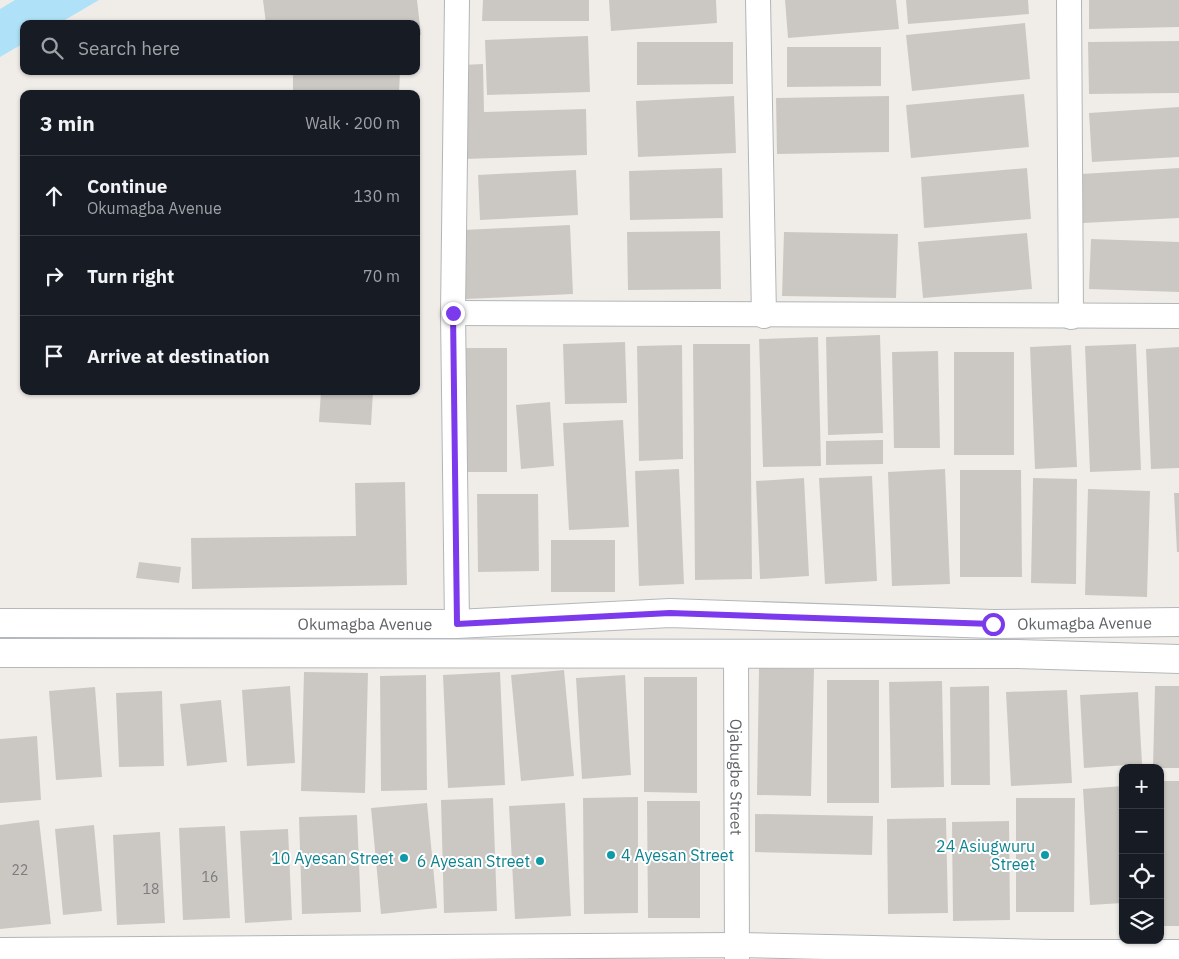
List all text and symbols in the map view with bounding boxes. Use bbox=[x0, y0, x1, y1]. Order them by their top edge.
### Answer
search box bbox=[20, 20, 420, 75]
icon: search bbox=[38, 34, 66, 62]
text: Search here bbox=[78, 36, 180, 60]
text: 3 min bbox=[40, 109, 95, 137]
text: Walk · 200 m bbox=[305, 113, 400, 133]
text: Continue bbox=[87, 174, 167, 198]
icon: ahead bbox=[40, 182, 68, 210]
text: 130 m bbox=[353, 186, 400, 206]
text: Okumagba Avenue bbox=[87, 198, 222, 218]
icon: right bbox=[40, 262, 68, 290]
text: Turn right bbox=[87, 264, 174, 288]
text: 70 m bbox=[363, 266, 400, 286]
route end bbox=[442, 302, 465, 325]
icon: arrive bbox=[40, 342, 68, 370]
text: Arrive at destination bbox=[87, 344, 270, 368]
street label: Okumagba Avenue bbox=[1017, 612, 1152, 634]
route start bbox=[982, 613, 1005, 636]
street label: Okumagba Avenue bbox=[298, 614, 433, 634]
street label: Ojabugbe Street bbox=[726, 719, 747, 835]
map controls bbox=[1119, 764, 1164, 944]
button: + bbox=[1119, 764, 1164, 809]
button: − bbox=[1119, 809, 1164, 854]
place label: 24 Asiugwuru Street bbox=[936, 836, 1035, 874]
place label: 4 Ayesan Street bbox=[621, 845, 734, 865]
place label: 10 Ayesan Street bbox=[271, 848, 394, 868]
marker: 4 Ayesan Street bbox=[605, 849, 617, 861]
marker: 24 Asiugwuru Street bbox=[1039, 849, 1051, 861]
place label: 6 Ayesan Street bbox=[417, 851, 530, 871]
marker: 10 Ayesan Street bbox=[398, 852, 410, 864]
button: locate bbox=[1119, 854, 1164, 899]
marker: 6 Ayesan Street bbox=[534, 855, 546, 867]
house number: 22 bbox=[12, 861, 28, 879]
house number: 16 bbox=[202, 868, 218, 886]
house number: 18 bbox=[143, 880, 159, 898]
button: layers bbox=[1119, 899, 1164, 944]

